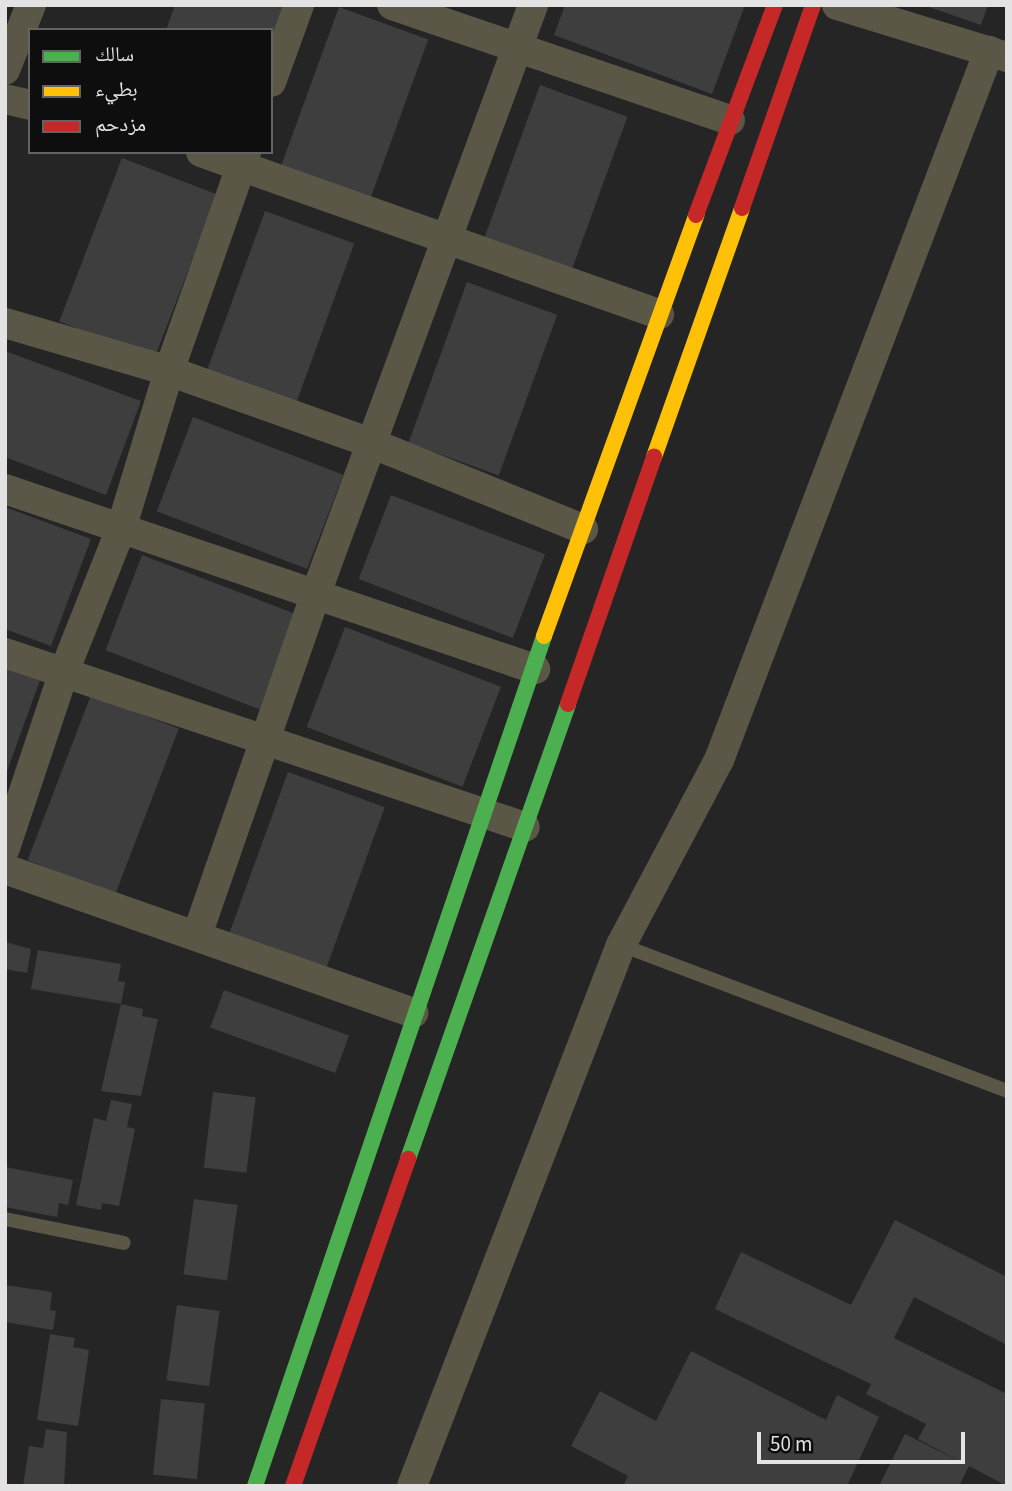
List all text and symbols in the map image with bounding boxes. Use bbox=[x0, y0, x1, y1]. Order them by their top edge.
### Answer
legend bbox=[28, 28, 273, 154]
text: سالك bbox=[95, 39, 134, 69]
text: بطيء bbox=[95, 74, 138, 104]
text: مزدحم bbox=[95, 109, 146, 139]
scale bar bbox=[760, 1418, 968, 1462]
text: 50 m bbox=[770, 1429, 812, 1459]

